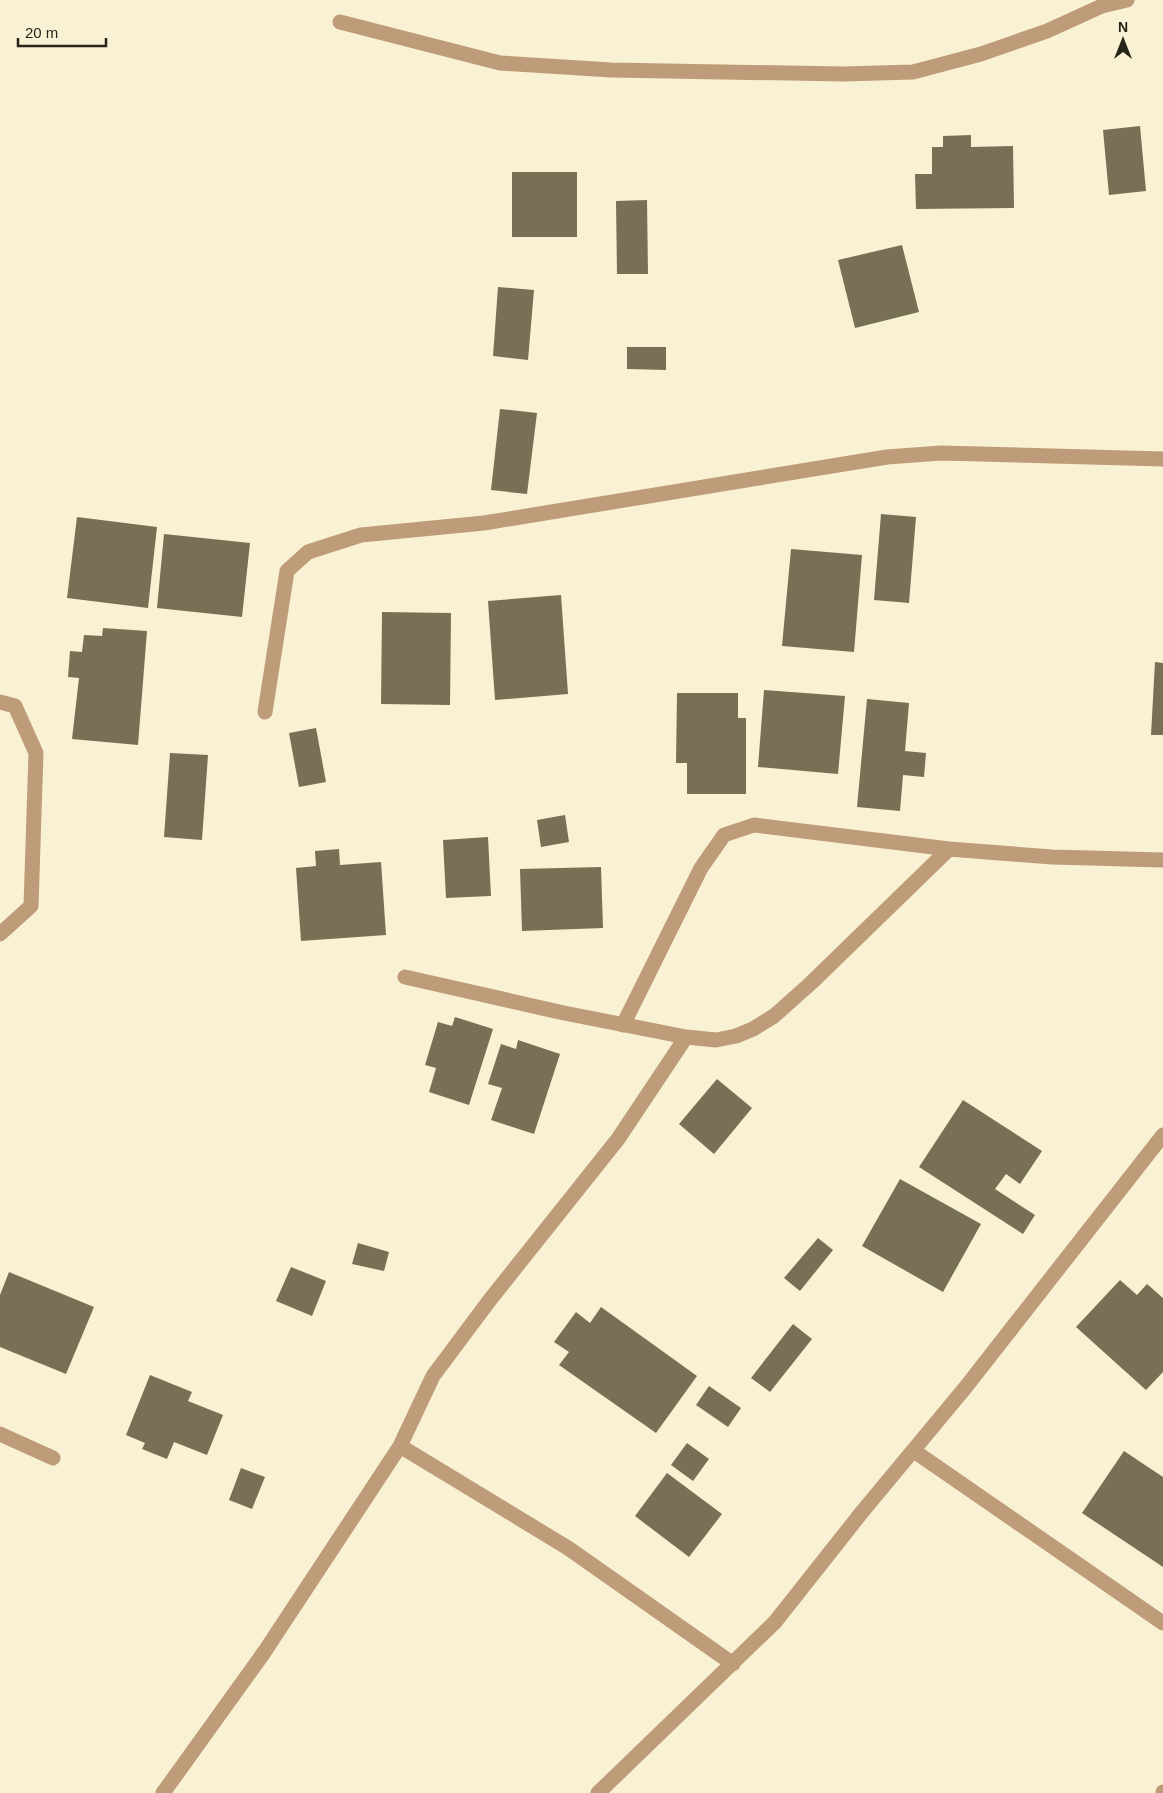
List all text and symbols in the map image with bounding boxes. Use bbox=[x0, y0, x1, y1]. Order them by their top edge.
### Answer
scale bar bbox=[18, 15, 105, 47]
north arrow bbox=[1098, 15, 1148, 65]
text: N bbox=[1118, 19, 1128, 35]
text: 20 m bbox=[25, 24, 58, 41]

